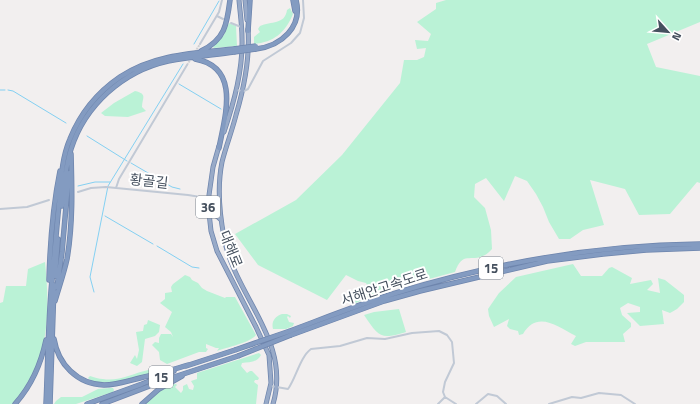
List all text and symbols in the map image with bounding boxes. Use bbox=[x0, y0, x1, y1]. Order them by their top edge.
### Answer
north arrow bbox=[648, 12, 688, 52]
text: N bbox=[668, 30, 686, 44]
street label: 황골길 bbox=[129, 168, 169, 193]
road number: 36 bbox=[196, 196, 220, 218]
street label: 대해로 bbox=[214, 227, 248, 271]
road number: 15 bbox=[479, 257, 503, 279]
street label: 서해안고속도로 bbox=[338, 263, 430, 310]
road number: 15 bbox=[149, 366, 173, 388]

